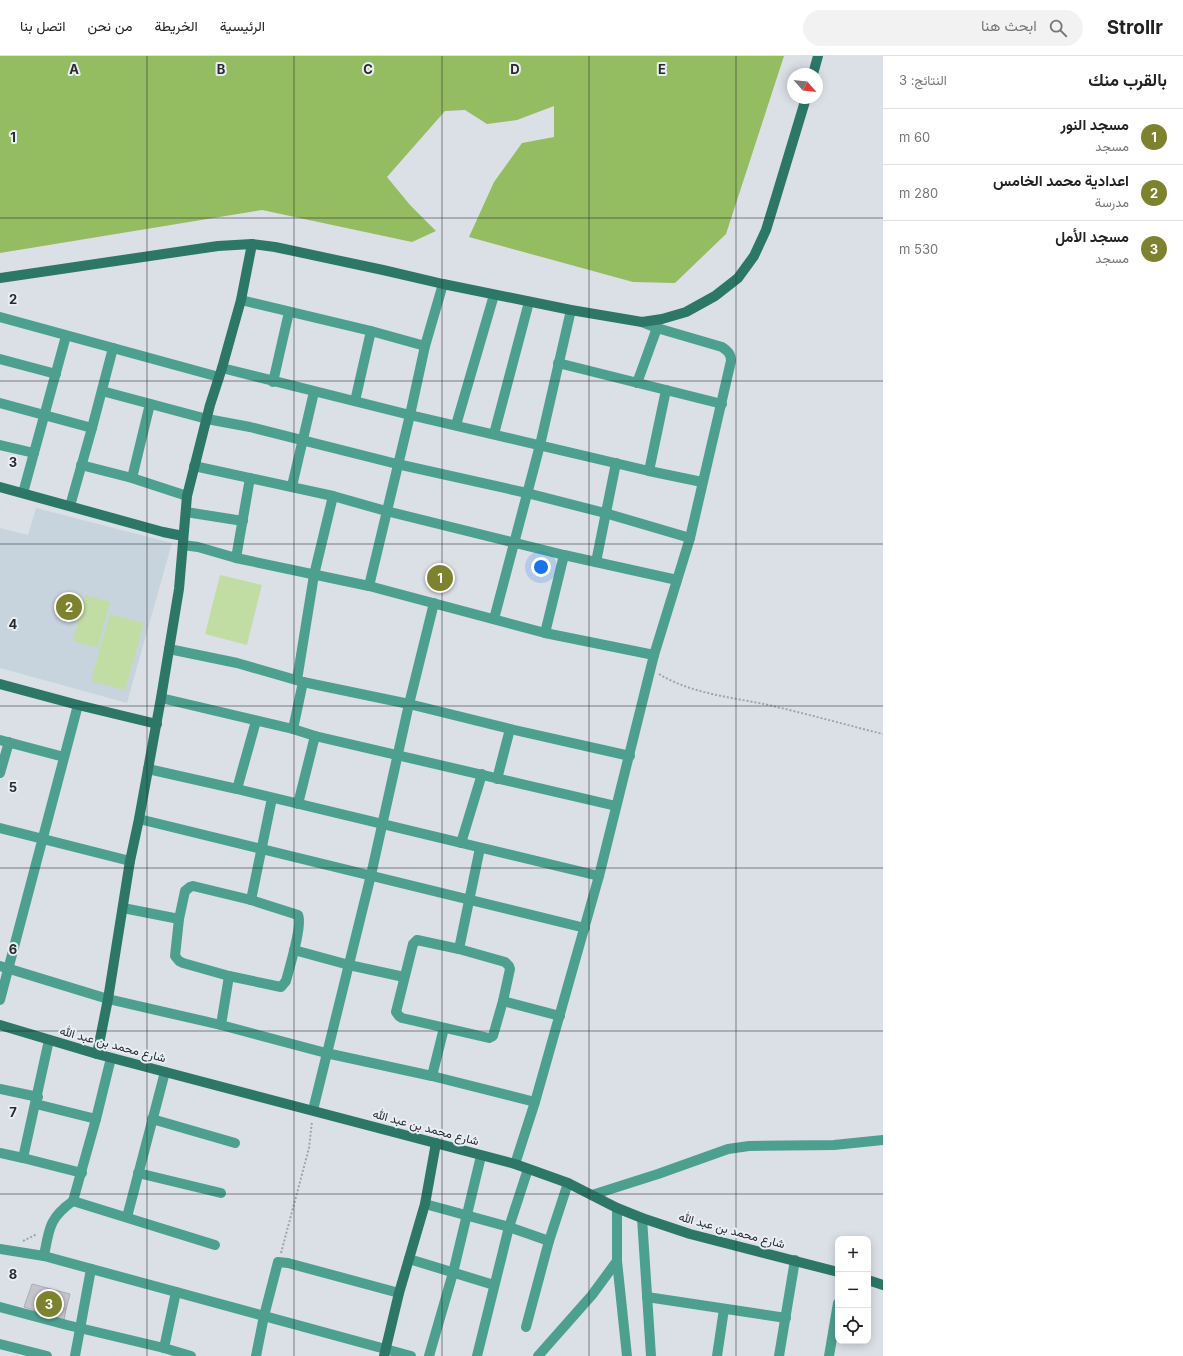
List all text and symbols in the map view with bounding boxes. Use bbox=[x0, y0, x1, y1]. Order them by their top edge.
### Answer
search box bbox=[803, 10, 1083, 46]
text: ابحث هنا bbox=[981, 16, 1037, 35]
text: Strollr bbox=[1107, 16, 1163, 39]
text: اتصل بنا bbox=[20, 17, 65, 34]
text: من نحن bbox=[87, 17, 133, 34]
text: الخريطة bbox=[155, 17, 198, 34]
text: الرئيسية bbox=[220, 17, 265, 34]
icon: search bbox=[1047, 17, 1069, 39]
text: A bbox=[69, 61, 79, 77]
text: B bbox=[217, 61, 226, 77]
text: C bbox=[363, 61, 373, 77]
text: D bbox=[510, 61, 520, 77]
text: E bbox=[658, 61, 666, 77]
north arrow bbox=[787, 68, 823, 104]
text: بالقرب منك bbox=[1088, 70, 1167, 90]
text: النتائج: 3 bbox=[899, 72, 947, 88]
text: مسجد النور bbox=[1061, 115, 1129, 134]
text: 1 bbox=[10, 129, 16, 145]
text: 60 m bbox=[899, 129, 930, 145]
text: 1 bbox=[1151, 129, 1157, 145]
text: مسجد bbox=[1095, 138, 1129, 154]
text: اعدادية محمد الخامس bbox=[993, 171, 1129, 190]
text: 280 m bbox=[899, 185, 938, 201]
text: 2 bbox=[1150, 185, 1158, 201]
text: مدرسة bbox=[1095, 194, 1129, 210]
text: مسجد الأمل bbox=[1055, 227, 1129, 246]
text: 530 m bbox=[899, 241, 938, 257]
text: 3 bbox=[1150, 241, 1158, 257]
text: مسجد bbox=[1095, 250, 1129, 266]
text: 2 bbox=[9, 291, 17, 307]
text: 3 bbox=[9, 454, 17, 470]
your location bbox=[531, 557, 551, 577]
pin: 1 bbox=[427, 563, 453, 593]
pin: 2 bbox=[56, 592, 82, 622]
text: 4 bbox=[9, 616, 18, 632]
text: 5 bbox=[9, 779, 17, 795]
text: 6 bbox=[9, 941, 17, 957]
street label: شارع محمد بن عبد الله bbox=[58, 1023, 168, 1067]
text: 7 bbox=[9, 1104, 17, 1120]
street label: شارع محمد بن عبد الله bbox=[371, 1106, 481, 1150]
street label: شارع محمد بن عبد الله bbox=[677, 1209, 787, 1253]
map controls bbox=[835, 1236, 871, 1344]
button: + bbox=[835, 1236, 871, 1272]
text: 8 bbox=[9, 1266, 17, 1282]
button: − bbox=[835, 1272, 871, 1308]
pin: 3 bbox=[36, 1289, 62, 1319]
button: locate bbox=[835, 1308, 871, 1344]

